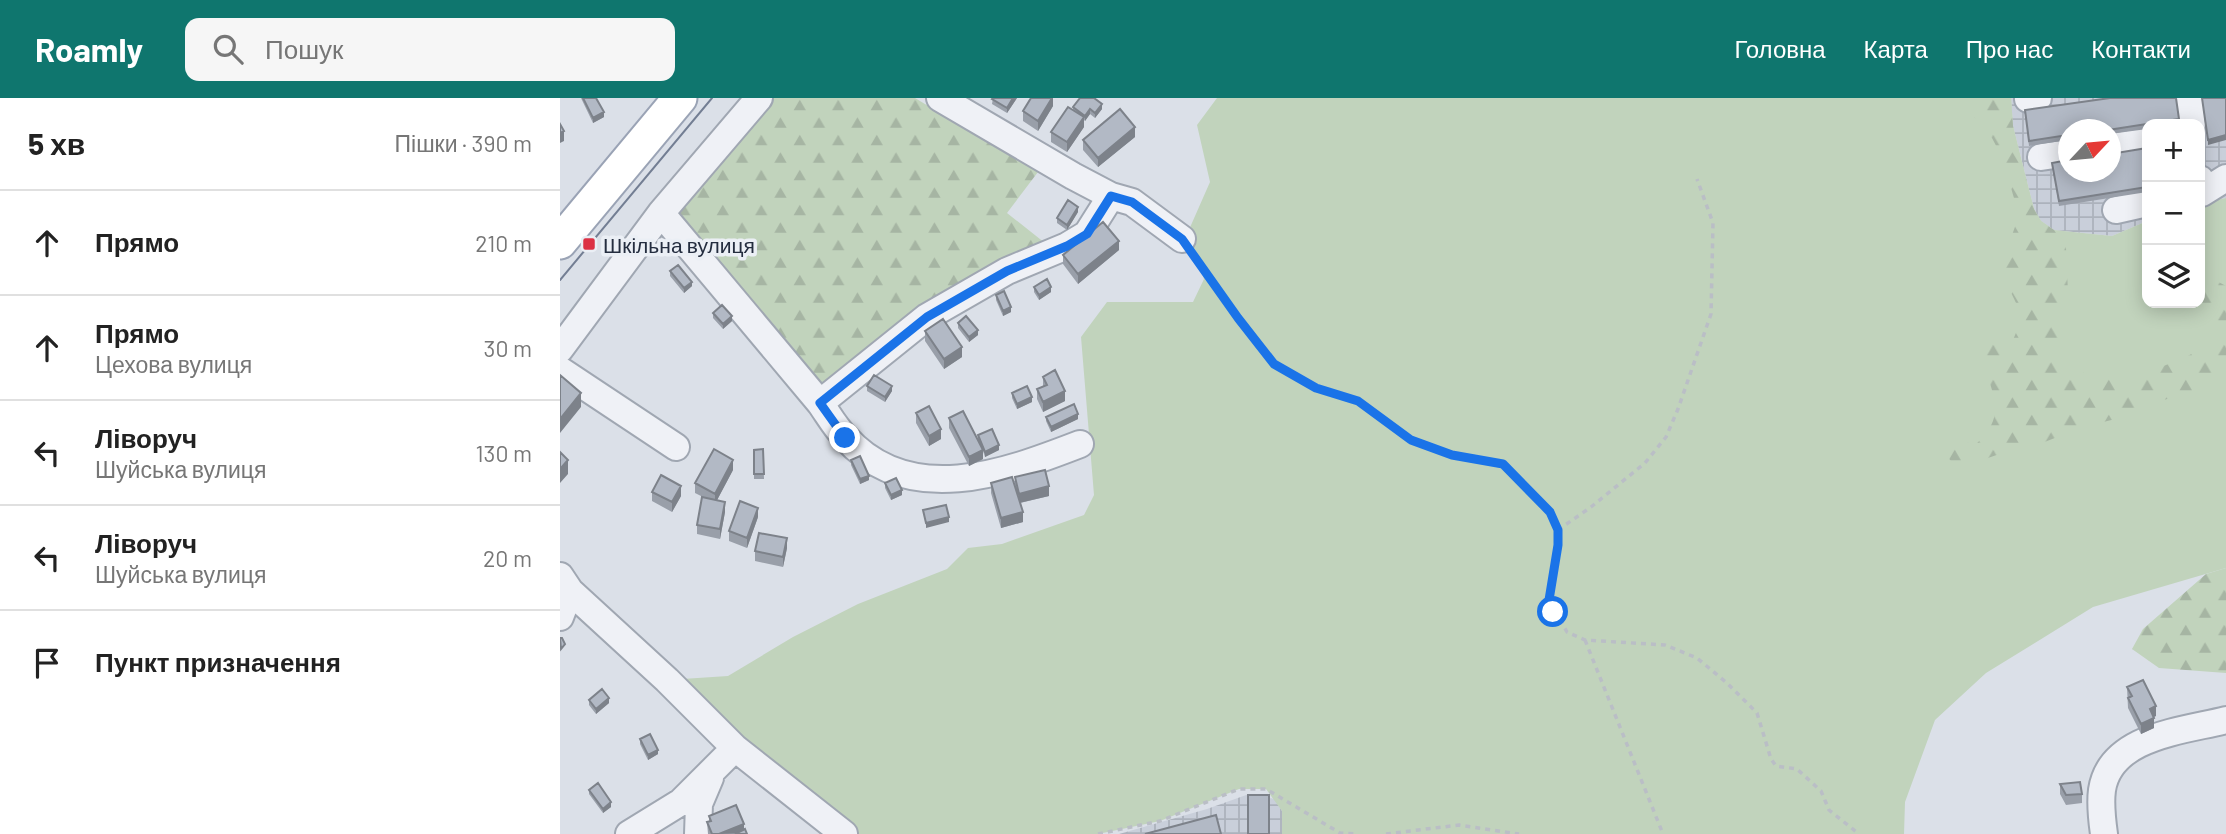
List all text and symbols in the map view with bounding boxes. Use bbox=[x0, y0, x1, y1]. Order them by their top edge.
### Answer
search box bbox=[185, 18, 675, 81]
text: Roamly bbox=[35, 29, 143, 69]
icon: search bbox=[209, 30, 247, 68]
text: Пошук bbox=[265, 33, 343, 64]
text: Головна bbox=[1734, 34, 1826, 63]
text: Карта bbox=[1864, 34, 1928, 63]
text: Про нас bbox=[1966, 34, 2053, 63]
text: Контакти bbox=[2091, 34, 2191, 63]
north arrow bbox=[2058, 119, 2121, 182]
map controls bbox=[2142, 119, 2205, 308]
button: + bbox=[2142, 119, 2205, 182]
text: 5 хв bbox=[28, 125, 85, 161]
text: Пішки · 390 m bbox=[395, 129, 532, 157]
button: − bbox=[2142, 182, 2205, 245]
icon: ahead bbox=[28, 224, 66, 262]
text: Прямо bbox=[95, 226, 179, 257]
text: 210 m bbox=[475, 229, 532, 257]
place label: Шкільна вулиця bbox=[603, 232, 755, 257]
marker: Шкільна вулиця bbox=[581, 236, 597, 252]
button: layers bbox=[2142, 245, 2205, 308]
text: Прямо bbox=[95, 317, 179, 348]
icon: ahead bbox=[28, 329, 66, 367]
text: 30 m bbox=[484, 334, 532, 362]
text: Цехова вулиця bbox=[95, 350, 252, 378]
text: Ліворуч bbox=[95, 422, 197, 453]
route end bbox=[829, 422, 860, 453]
icon: left bbox=[28, 434, 66, 472]
text: 130 m bbox=[475, 439, 532, 467]
text: Шуйська вулиця bbox=[95, 455, 266, 483]
text: Ліворуч bbox=[95, 527, 197, 558]
icon: left bbox=[28, 539, 66, 577]
text: 20 m bbox=[483, 544, 532, 572]
text: Шуйська вулиця bbox=[95, 560, 266, 588]
route start bbox=[1537, 596, 1568, 627]
icon: arrive bbox=[28, 644, 66, 682]
text: Пункт призначення bbox=[95, 646, 341, 677]

